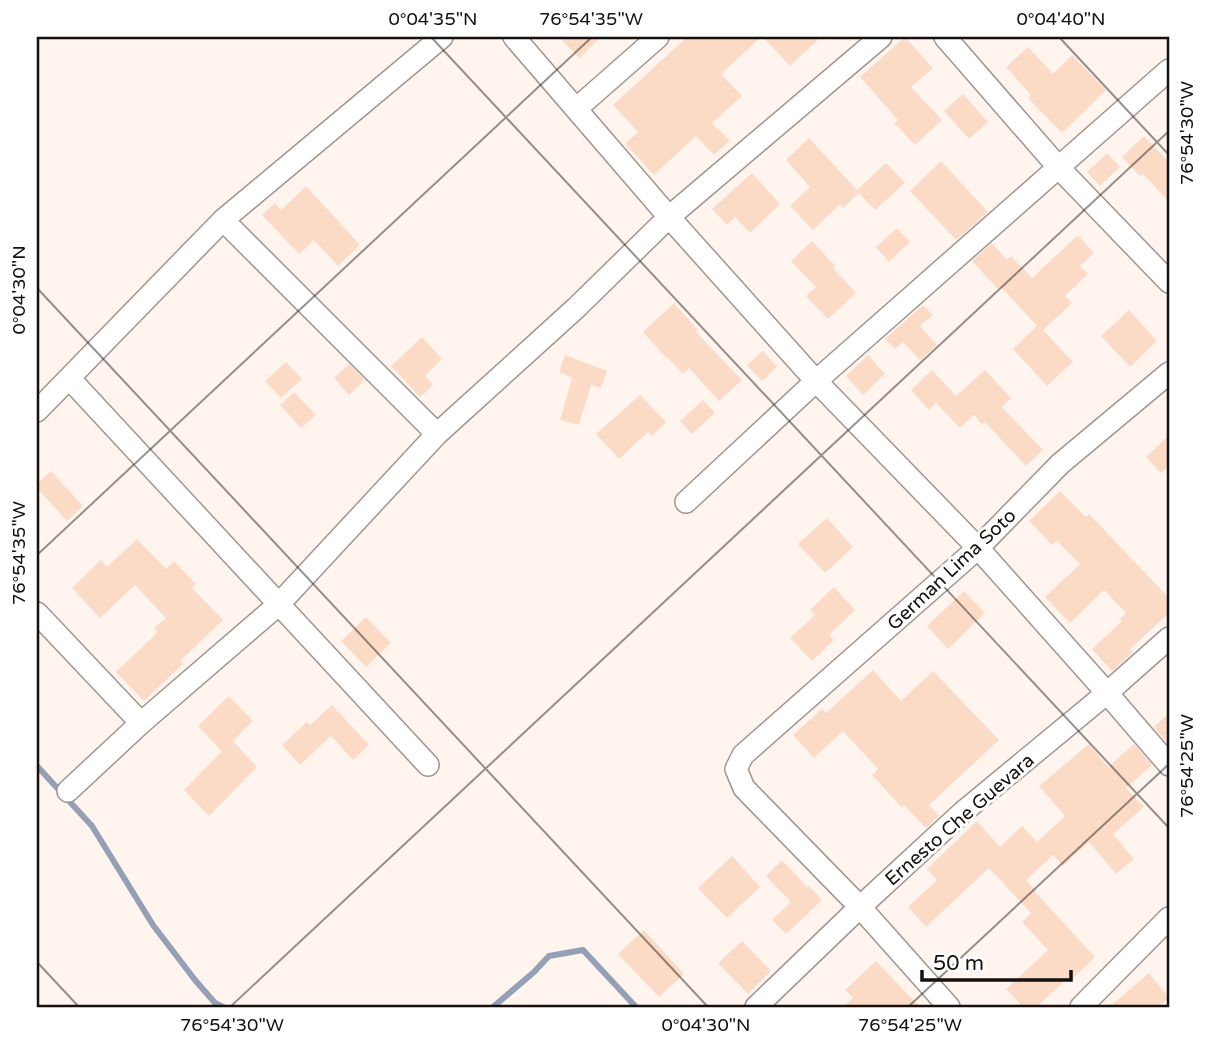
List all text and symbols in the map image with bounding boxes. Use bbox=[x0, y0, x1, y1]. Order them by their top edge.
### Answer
text: 0°04'35"N bbox=[388, 8, 478, 30]
text: 76°54'35"W bbox=[539, 8, 643, 30]
text: 0°04'40"N bbox=[1016, 8, 1106, 30]
text: 76°54'30"W bbox=[1176, 81, 1198, 185]
text: 0°04'30"N bbox=[8, 245, 30, 335]
text: 76°54'35"W bbox=[8, 501, 30, 605]
street label: German Lima Soto bbox=[883, 505, 1020, 635]
text: 76°54'25"W bbox=[1176, 714, 1198, 818]
street label: Ernesto Che Guevara bbox=[881, 749, 1039, 890]
scale bar bbox=[922, 939, 1071, 983]
text: 50 m bbox=[933, 951, 984, 976]
text: 76°54'30"W bbox=[180, 1014, 284, 1036]
text: 0°04'30"N bbox=[661, 1014, 751, 1036]
text: 76°54'25"W bbox=[858, 1014, 962, 1036]

